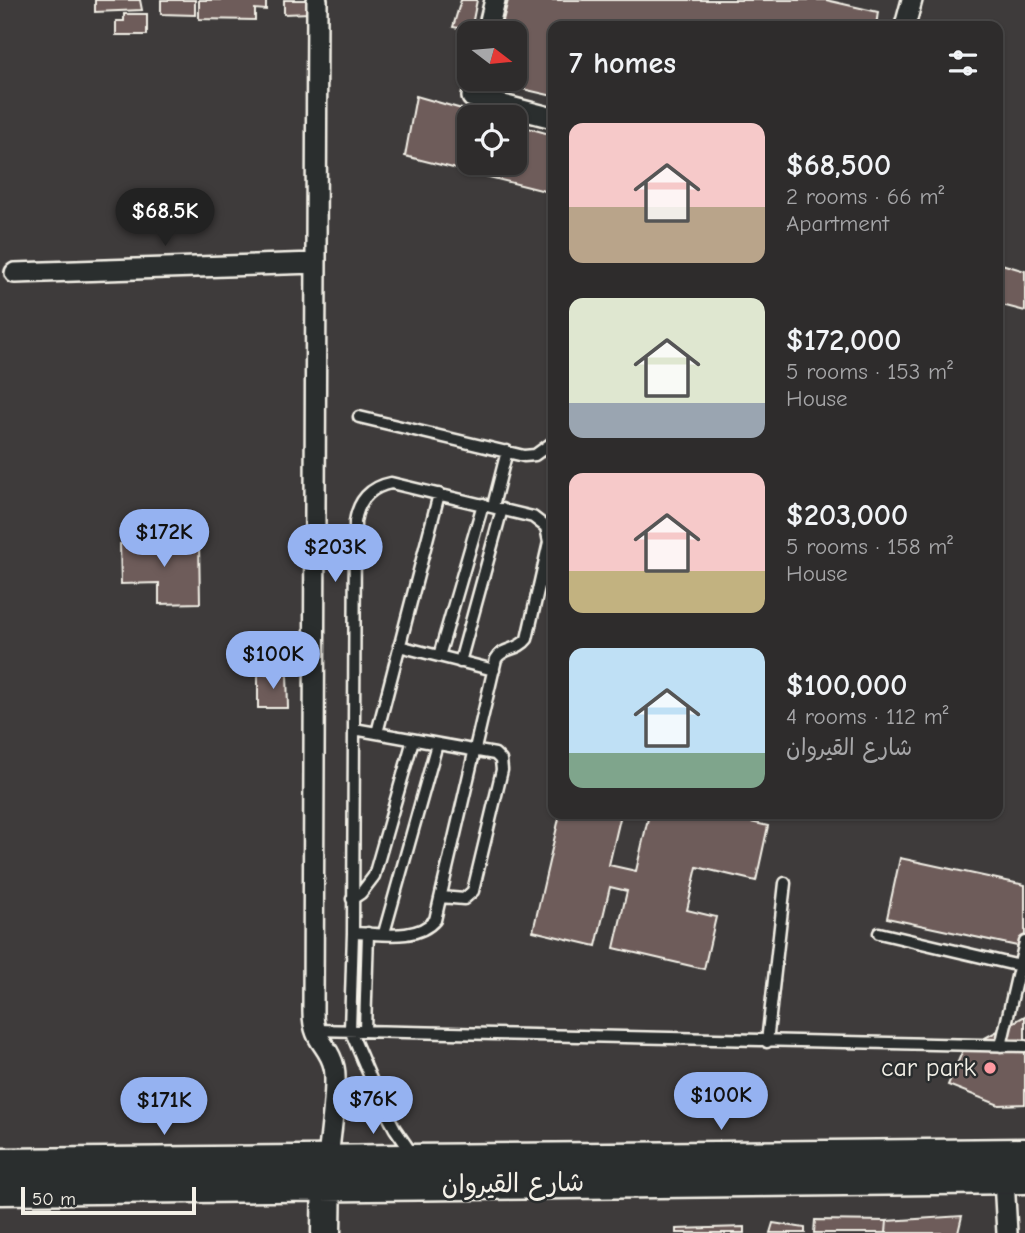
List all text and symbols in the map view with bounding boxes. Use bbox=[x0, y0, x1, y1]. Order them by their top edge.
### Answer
north arrow bbox=[457, 21, 527, 91]
map controls bbox=[457, 21, 527, 175]
icon: filters bbox=[944, 44, 982, 82]
text: 7 homes bbox=[569, 46, 676, 81]
button: locate bbox=[457, 105, 527, 175]
text: $68,500 bbox=[786, 148, 891, 183]
icon: home bbox=[625, 151, 709, 235]
text: 2 rooms · 66 m² bbox=[786, 183, 944, 210]
pin: $68.5K bbox=[108, 188, 222, 248]
text: $68.5K bbox=[132, 197, 198, 224]
text: Apartment bbox=[786, 210, 889, 237]
text: $172,000 bbox=[786, 323, 902, 358]
icon: home bbox=[625, 326, 709, 410]
text: 5 rooms · 153 m² bbox=[786, 358, 953, 385]
text: House bbox=[786, 385, 848, 412]
text: $203,000 bbox=[786, 498, 908, 533]
icon: home bbox=[625, 501, 709, 585]
pin: $172K bbox=[115, 510, 213, 569]
text: $172K bbox=[135, 518, 193, 545]
pin: $203K bbox=[286, 524, 384, 584]
text: $203K bbox=[304, 533, 366, 560]
text: 5 rooms · 158 m² bbox=[786, 533, 953, 560]
text: House bbox=[786, 560, 848, 587]
pin: $100K bbox=[224, 632, 322, 691]
text: $100K bbox=[242, 640, 304, 667]
text: $100,000 bbox=[786, 668, 907, 703]
icon: home bbox=[625, 676, 709, 760]
text: 4 rooms · 112 m² bbox=[786, 703, 949, 730]
text: شارع القيروان bbox=[786, 734, 912, 761]
place label: car park bbox=[881, 1053, 976, 1083]
marker: car park bbox=[982, 1060, 998, 1076]
pin: $100K bbox=[672, 1072, 770, 1132]
pin: $76K bbox=[332, 1076, 414, 1136]
pin: $171K bbox=[115, 1078, 213, 1137]
text: $100K bbox=[690, 1081, 752, 1108]
text: $76K bbox=[349, 1085, 397, 1112]
text: $171K bbox=[136, 1086, 192, 1113]
street label: شارع القيروان bbox=[441, 1168, 585, 1202]
scale bar bbox=[21, 1184, 196, 1216]
text: 50 m bbox=[32, 1188, 76, 1210]

